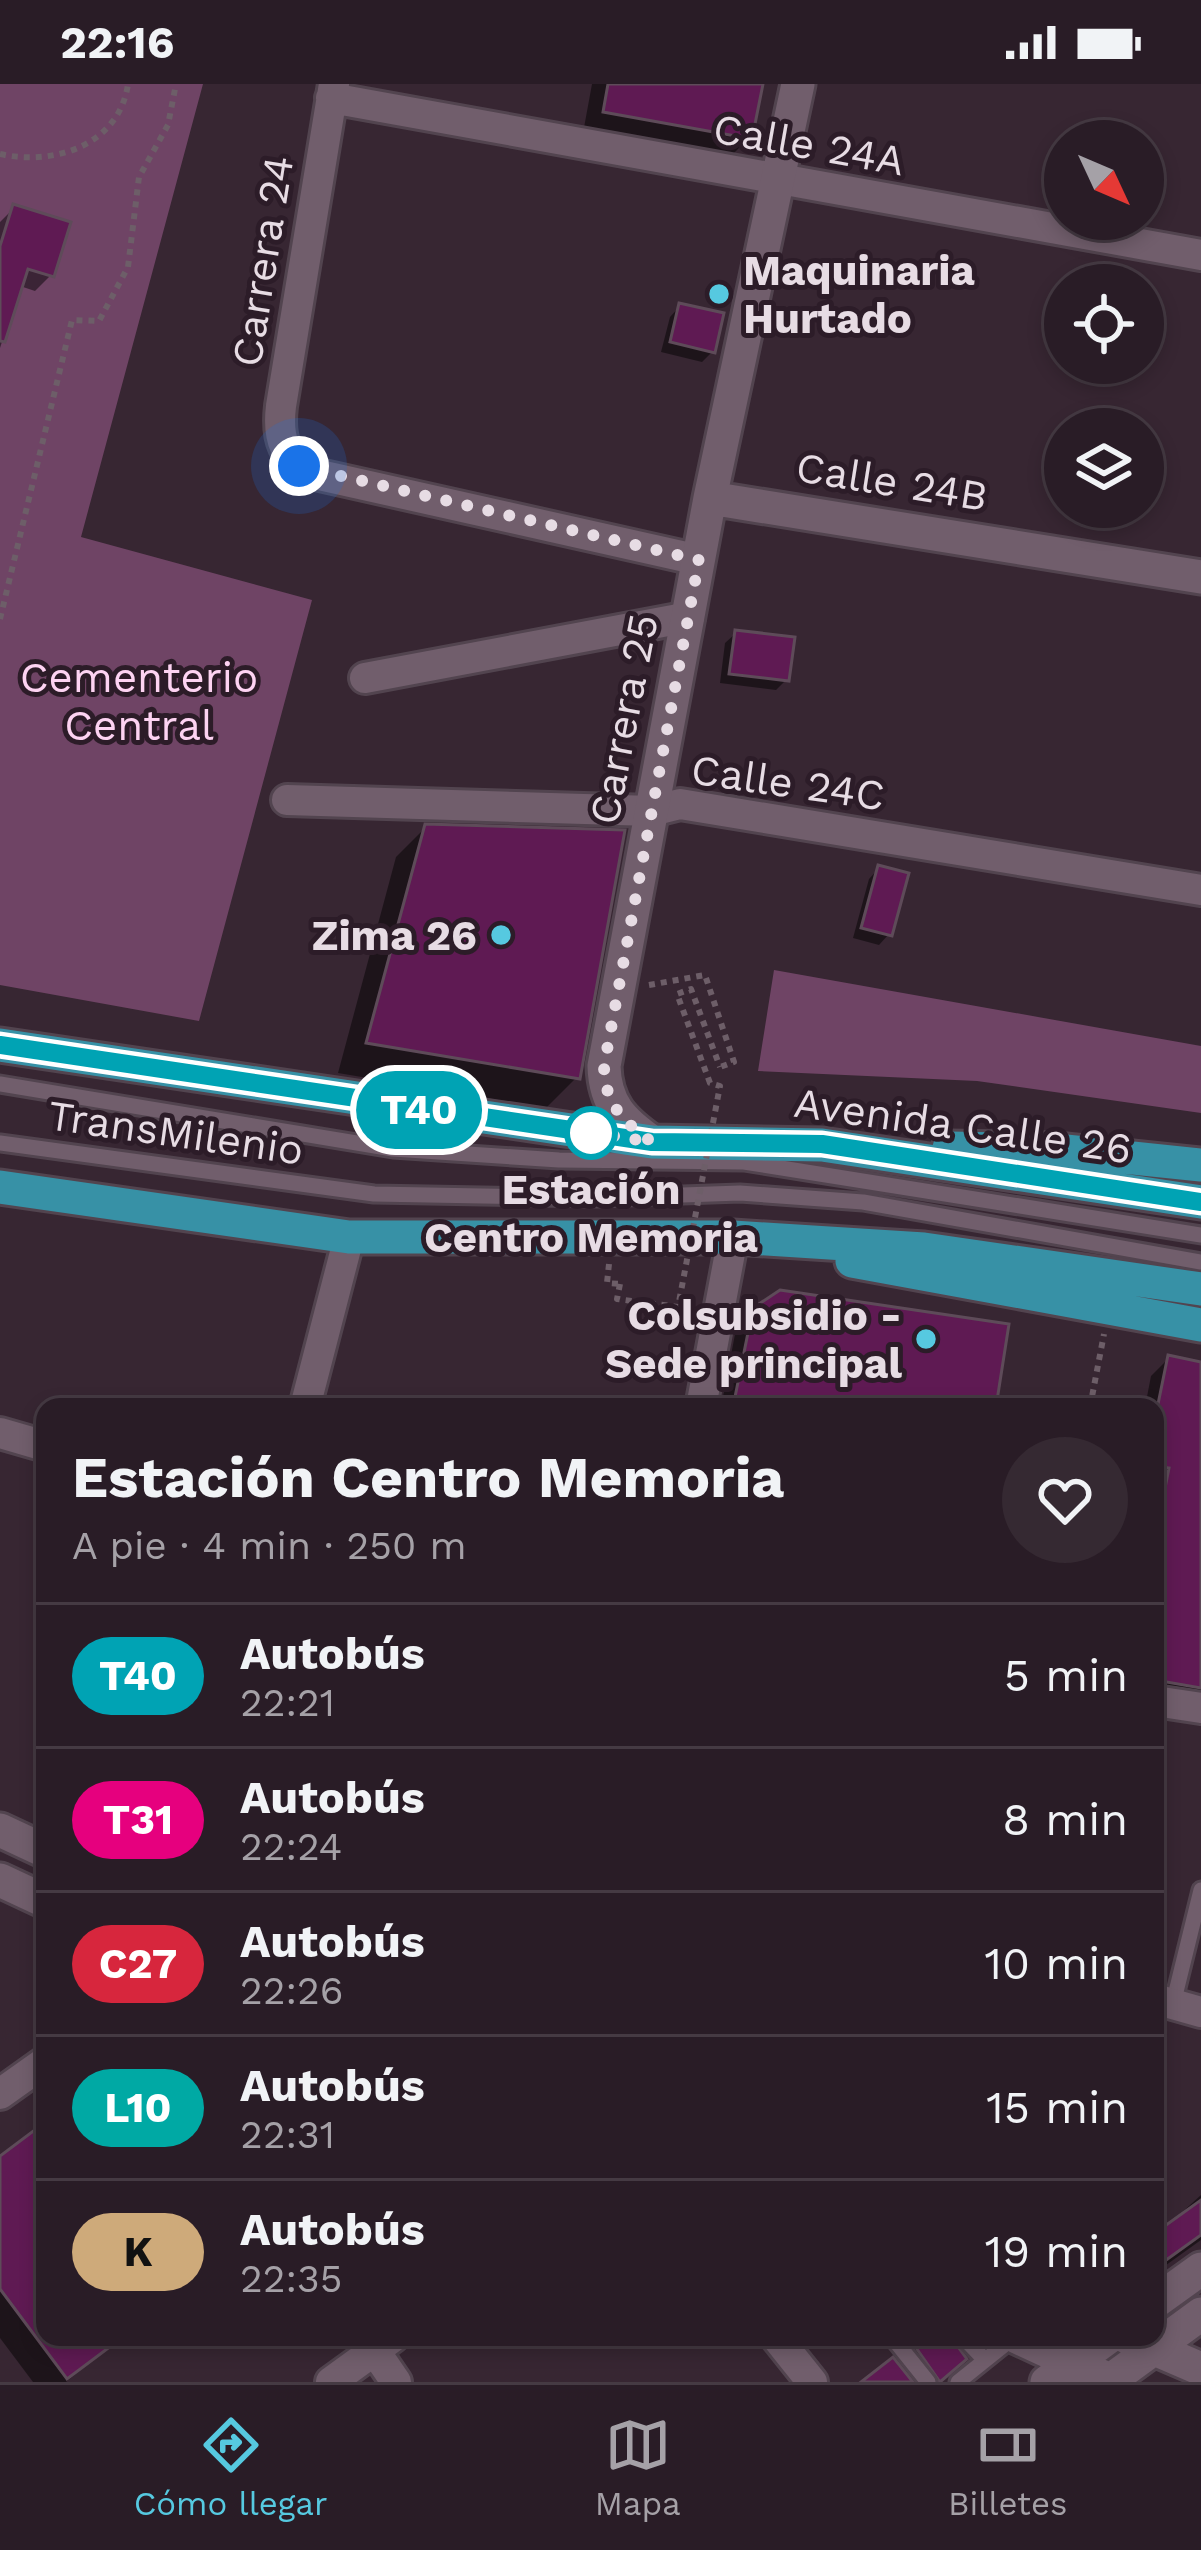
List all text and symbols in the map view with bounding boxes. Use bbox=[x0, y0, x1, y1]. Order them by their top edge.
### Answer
text: 22:16 bbox=[60, 16, 174, 69]
street label: Calle 24A bbox=[709, 104, 908, 185]
north arrow bbox=[1044, 120, 1164, 240]
map controls bbox=[1044, 120, 1164, 528]
street label: Carrera 24 bbox=[222, 152, 303, 370]
place label: Maquinaria Hurtado bbox=[743, 246, 975, 343]
button: locate bbox=[1044, 264, 1164, 384]
marker: Maquinaria Hurtado bbox=[706, 281, 732, 307]
button: layers bbox=[1044, 408, 1164, 528]
your location bbox=[269, 436, 329, 496]
street label: Calle 24B bbox=[793, 442, 991, 521]
street label: Carrera 25 bbox=[579, 610, 668, 828]
park label: Cementerio Central bbox=[20, 653, 258, 750]
street label: Calle 24C bbox=[688, 745, 888, 820]
place label: Zima 26 bbox=[312, 911, 477, 960]
marker: Zima 26 bbox=[488, 922, 514, 948]
line badge: T40 bbox=[350, 1071, 488, 1149]
street label: Avenida Calle 26 bbox=[791, 1078, 1135, 1173]
text: T40 bbox=[380, 1085, 458, 1134]
street label: TransMilenio bbox=[45, 1090, 307, 1175]
marker: Estación Centro Memoria bbox=[566, 1108, 616, 1158]
place label: Estación Centro Memoria bbox=[424, 1165, 759, 1262]
place label: Colsubsidio - Sede principal bbox=[605, 1291, 902, 1388]
marker: Colsubsidio - Sede principal bbox=[913, 1326, 939, 1352]
button: heart bbox=[1002, 1437, 1128, 1563]
text: Estación Centro Memoria bbox=[72, 1444, 784, 1511]
text: A pie · 4 min · 250 m bbox=[72, 1523, 467, 1568]
text: Autobús bbox=[240, 1627, 425, 1680]
text: 5 min bbox=[1004, 1649, 1128, 1702]
text: T40 bbox=[99, 1651, 177, 1700]
text: 22:21 bbox=[240, 1680, 335, 1725]
text: Autobús bbox=[240, 1771, 425, 1824]
text: 8 min bbox=[1002, 1793, 1128, 1846]
text: T31 bbox=[103, 1795, 173, 1844]
text: 22:24 bbox=[240, 1824, 342, 1869]
text: Autobús bbox=[240, 1915, 425, 1968]
text: 10 min bbox=[984, 1937, 1128, 1990]
text: C27 bbox=[99, 1939, 177, 1988]
text: 22:26 bbox=[240, 1968, 343, 2013]
text: Autobús bbox=[240, 2059, 425, 2112]
text: 15 min bbox=[986, 2081, 1128, 2134]
text: L10 bbox=[104, 2083, 172, 2132]
text: 22:31 bbox=[240, 2112, 335, 2157]
text: Autobús bbox=[240, 2203, 425, 2256]
text: 19 min bbox=[985, 2225, 1128, 2278]
text: K bbox=[123, 2227, 153, 2276]
text: 22:35 bbox=[240, 2256, 342, 2301]
tab: Cómo llegar bbox=[134, 2412, 328, 2523]
tab: Mapa bbox=[595, 2412, 681, 2523]
tab: Billetes bbox=[948, 2412, 1067, 2523]

